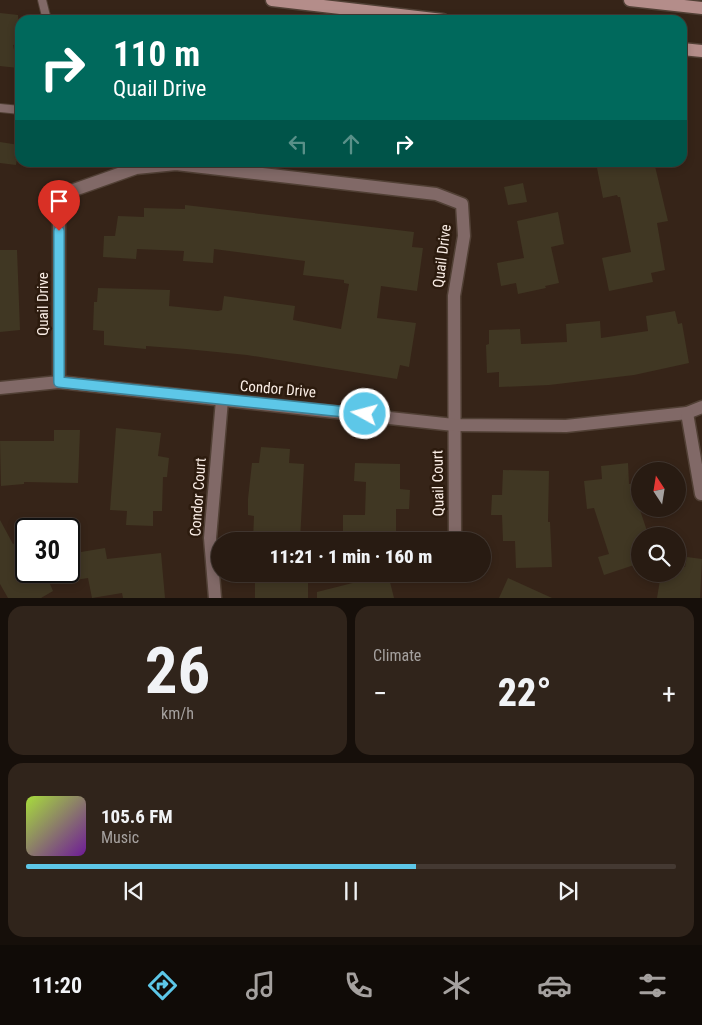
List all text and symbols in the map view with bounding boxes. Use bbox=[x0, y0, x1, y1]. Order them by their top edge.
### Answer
text: 110 m bbox=[113, 34, 200, 75]
icon: right bbox=[30, 35, 95, 100]
text: Quail Drive bbox=[113, 76, 206, 101]
icon: left bbox=[284, 130, 312, 158]
icon: ahead bbox=[337, 130, 365, 158]
icon: right bbox=[390, 130, 418, 158]
pin bbox=[38, 180, 80, 231]
icon: arrive bbox=[45, 187, 73, 215]
street label: Quail Drive bbox=[429, 223, 455, 289]
street label: Quail Drive bbox=[34, 272, 52, 336]
street label: Condor Drive bbox=[239, 377, 317, 401]
position arrow bbox=[338, 387, 390, 439]
street label: Quail Court bbox=[428, 450, 448, 516]
street label: Condor Court bbox=[186, 457, 210, 537]
north arrow bbox=[631, 462, 686, 518]
map controls bbox=[631, 462, 686, 582]
speed limit sign: 30 bbox=[15, 518, 80, 583]
button: search bbox=[631, 527, 686, 582]
text: 11:21 · 1 min · 160 m bbox=[270, 545, 432, 568]
text: 26 bbox=[145, 633, 210, 709]
text: Climate bbox=[373, 646, 421, 665]
text: 22° bbox=[498, 671, 551, 715]
text: − bbox=[373, 677, 387, 710]
text: + bbox=[662, 677, 676, 710]
text: km/h bbox=[161, 704, 194, 723]
text: 105.6 FM bbox=[101, 805, 173, 828]
text: Music bbox=[101, 828, 139, 847]
icon: previous bbox=[120, 877, 148, 905]
icon: pause bbox=[337, 877, 365, 905]
icon: next bbox=[554, 877, 582, 905]
icon: directions bbox=[145, 968, 180, 1003]
icon: music bbox=[243, 968, 278, 1003]
icon: phone bbox=[341, 968, 376, 1003]
icon: climate bbox=[439, 968, 474, 1003]
icon: car bbox=[537, 968, 572, 1003]
icon: filters bbox=[635, 968, 670, 1003]
text: 11:20 bbox=[32, 973, 82, 998]

